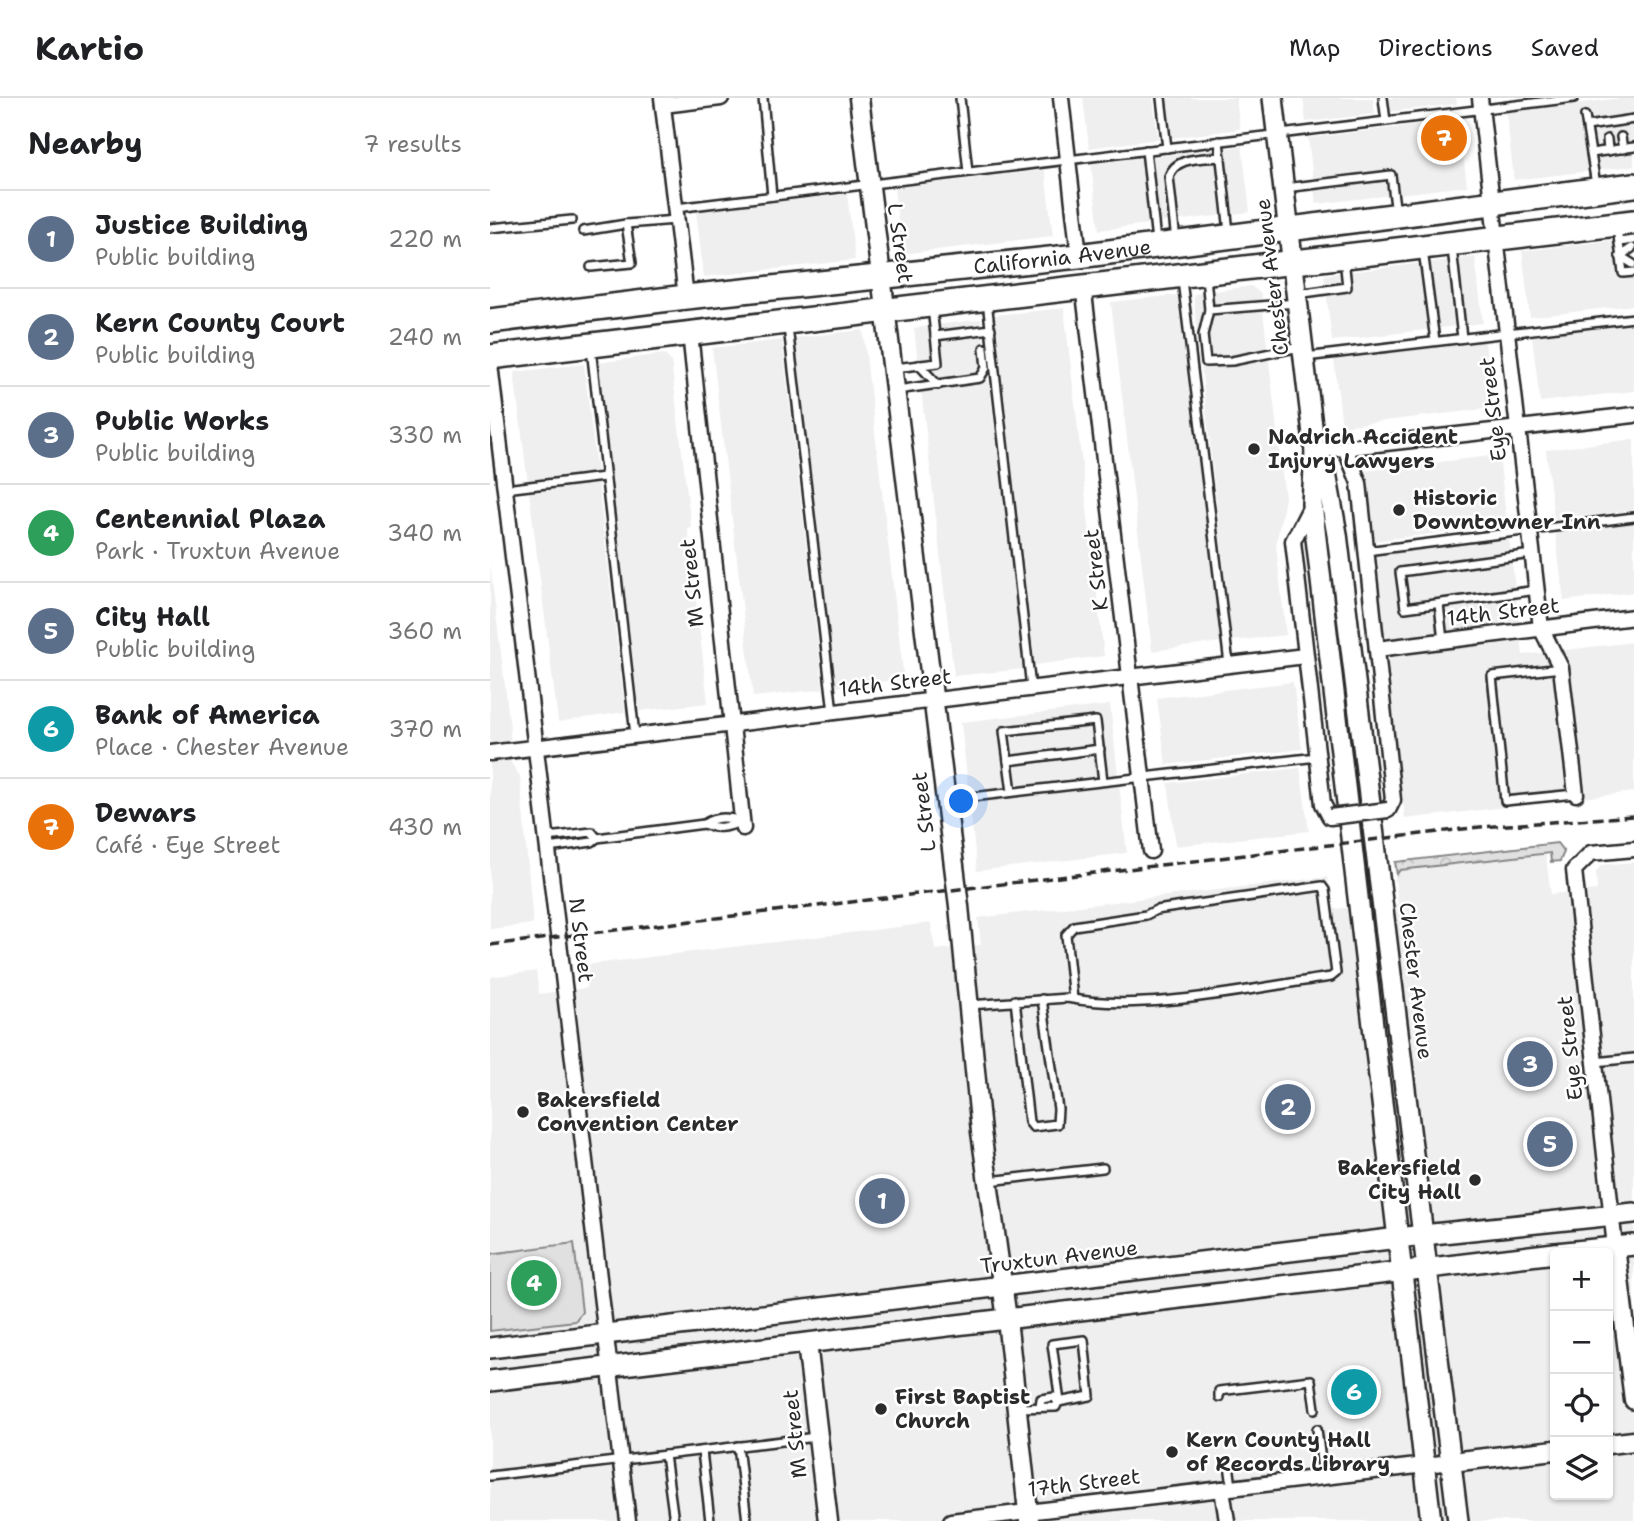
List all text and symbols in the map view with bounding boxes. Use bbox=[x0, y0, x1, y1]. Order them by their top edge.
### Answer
text: Kartio bbox=[35, 26, 144, 71]
text: Map bbox=[1289, 32, 1340, 64]
text: Directions bbox=[1378, 32, 1493, 64]
text: Saved bbox=[1531, 32, 1599, 64]
pin: 7 bbox=[1421, 112, 1467, 164]
text: Nearby bbox=[28, 123, 143, 164]
text: 7 results bbox=[363, 129, 462, 159]
street label: Chester Avenue bbox=[1248, 197, 1296, 357]
street label: L Street bbox=[881, 201, 919, 285]
text: Justice Building bbox=[95, 207, 308, 242]
text: 1 bbox=[46, 224, 56, 254]
text: 220 m bbox=[388, 224, 462, 254]
street label: California Avenue bbox=[972, 233, 1153, 281]
text: Public building bbox=[95, 242, 255, 272]
text: Kern County Court bbox=[95, 305, 345, 340]
text: 2 bbox=[43, 322, 59, 352]
text: 240 m bbox=[388, 322, 462, 352]
text: Public building bbox=[95, 340, 255, 370]
street label: Eye Street bbox=[1473, 355, 1513, 463]
text: Public Works bbox=[95, 403, 269, 438]
text: 3 bbox=[43, 420, 59, 450]
text: 330 m bbox=[388, 420, 462, 450]
place label: Nadrich Accident Injury Lawyers bbox=[1268, 423, 1458, 475]
text: Public building bbox=[95, 438, 255, 468]
marker: Nadrich Accident Injury Lawyers bbox=[1246, 441, 1262, 457]
place label: Historic Downtowner Inn bbox=[1413, 484, 1601, 536]
text: Centennial Plaza bbox=[95, 501, 326, 536]
marker: Historic Downtowner Inn bbox=[1391, 502, 1407, 518]
text: 4 bbox=[43, 518, 59, 548]
text: 340 m bbox=[387, 518, 462, 548]
street label: K Street bbox=[1077, 527, 1115, 613]
text: Park · Truxtun Avenue bbox=[95, 536, 340, 566]
street label: M Street bbox=[673, 537, 711, 629]
street label: 14th Street bbox=[1445, 591, 1561, 633]
text: City Hall bbox=[95, 599, 210, 634]
text: 5 bbox=[44, 616, 58, 646]
text: 360 m bbox=[387, 616, 462, 646]
text: Public building bbox=[95, 634, 255, 664]
street label: 14th Street bbox=[837, 662, 953, 704]
text: Bank of America bbox=[95, 697, 320, 732]
text: 6 bbox=[43, 714, 59, 744]
text: 370 m bbox=[389, 714, 462, 744]
text: Place · Chester Avenue bbox=[95, 732, 349, 762]
street label: L Street bbox=[905, 770, 943, 854]
your location bbox=[944, 784, 978, 818]
text: Dewars bbox=[95, 795, 196, 830]
text: 7 bbox=[43, 812, 59, 842]
text: 430 m bbox=[388, 812, 462, 842]
text: Café · Eye Street bbox=[95, 830, 281, 860]
street label: N Street bbox=[562, 896, 600, 984]
street label: Chester Avenue bbox=[1392, 901, 1440, 1061]
street label: Eye Street bbox=[1551, 994, 1589, 1102]
pin: 3 bbox=[1507, 1038, 1553, 1090]
pin: 2 bbox=[1265, 1081, 1311, 1133]
place label: Bakersfield Convention Center bbox=[537, 1086, 739, 1138]
marker: Bakersfield Convention Center bbox=[515, 1104, 531, 1120]
pin: 5 bbox=[1527, 1118, 1573, 1170]
place label: Bakersfield City Hall bbox=[1337, 1154, 1461, 1206]
marker: Bakersfield City Hall bbox=[1467, 1172, 1483, 1188]
pin: 1 bbox=[859, 1175, 905, 1227]
street label: Truxtun Avenue bbox=[979, 1233, 1139, 1281]
map controls bbox=[1550, 1248, 1613, 1500]
button: + bbox=[1550, 1248, 1613, 1311]
pin: 4 bbox=[511, 1257, 557, 1309]
button: − bbox=[1550, 1311, 1613, 1374]
pin: 6 bbox=[1331, 1366, 1377, 1418]
button: locate bbox=[1550, 1374, 1613, 1437]
place label: First Baptist Church bbox=[895, 1383, 1030, 1435]
street label: M Street bbox=[776, 1388, 814, 1480]
marker: First Baptist Church bbox=[873, 1401, 889, 1417]
place label: Kern County Hall of Records Library bbox=[1186, 1426, 1390, 1478]
button: layers bbox=[1550, 1437, 1613, 1500]
marker: Kern County Hall of Records Library bbox=[1164, 1444, 1180, 1460]
street label: 17th Street bbox=[1026, 1462, 1142, 1504]

